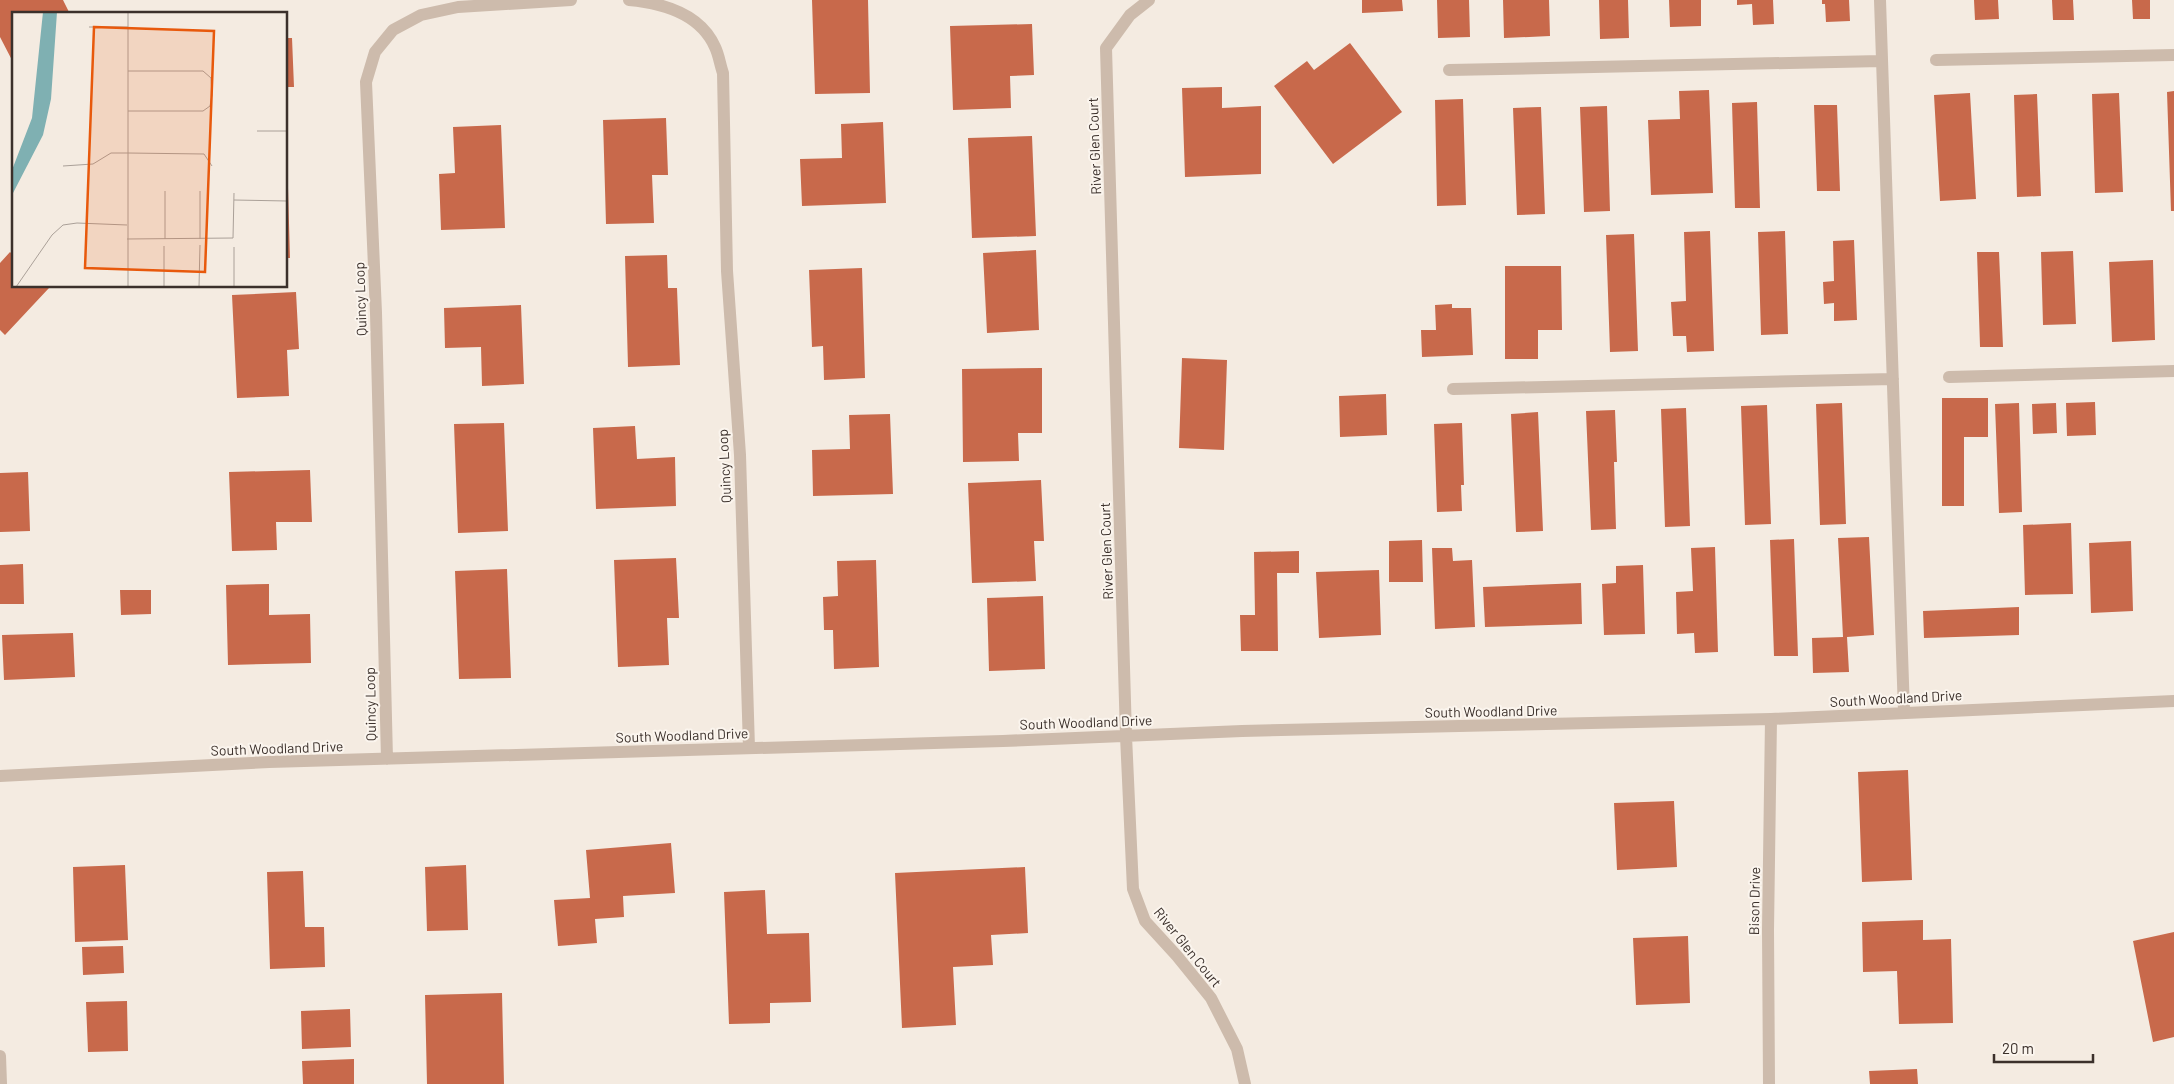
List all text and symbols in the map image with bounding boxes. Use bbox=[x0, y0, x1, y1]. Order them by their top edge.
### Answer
inset map bbox=[12, 12, 288, 288]
street label: River Glen Court bbox=[1084, 97, 1104, 195]
street label: Quincy Loop bbox=[350, 262, 370, 336]
street label: Quincy Loop bbox=[714, 429, 734, 503]
street label: River Glen Court bbox=[1096, 502, 1116, 600]
street label: Quincy Loop bbox=[361, 667, 379, 741]
street label: South Woodland Drive bbox=[1829, 686, 1963, 710]
street label: South Woodland Drive bbox=[1424, 701, 1558, 721]
street label: South Woodland Drive bbox=[1019, 711, 1153, 733]
street label: South Woodland Drive bbox=[615, 724, 749, 746]
street label: South Woodland Drive bbox=[210, 737, 344, 759]
street label: Bison Drive bbox=[1745, 867, 1763, 935]
street label: River Glen Court bbox=[1151, 904, 1225, 990]
scale bar bbox=[1994, 1032, 2093, 1064]
text: 20 m bbox=[2002, 1039, 2034, 1057]

